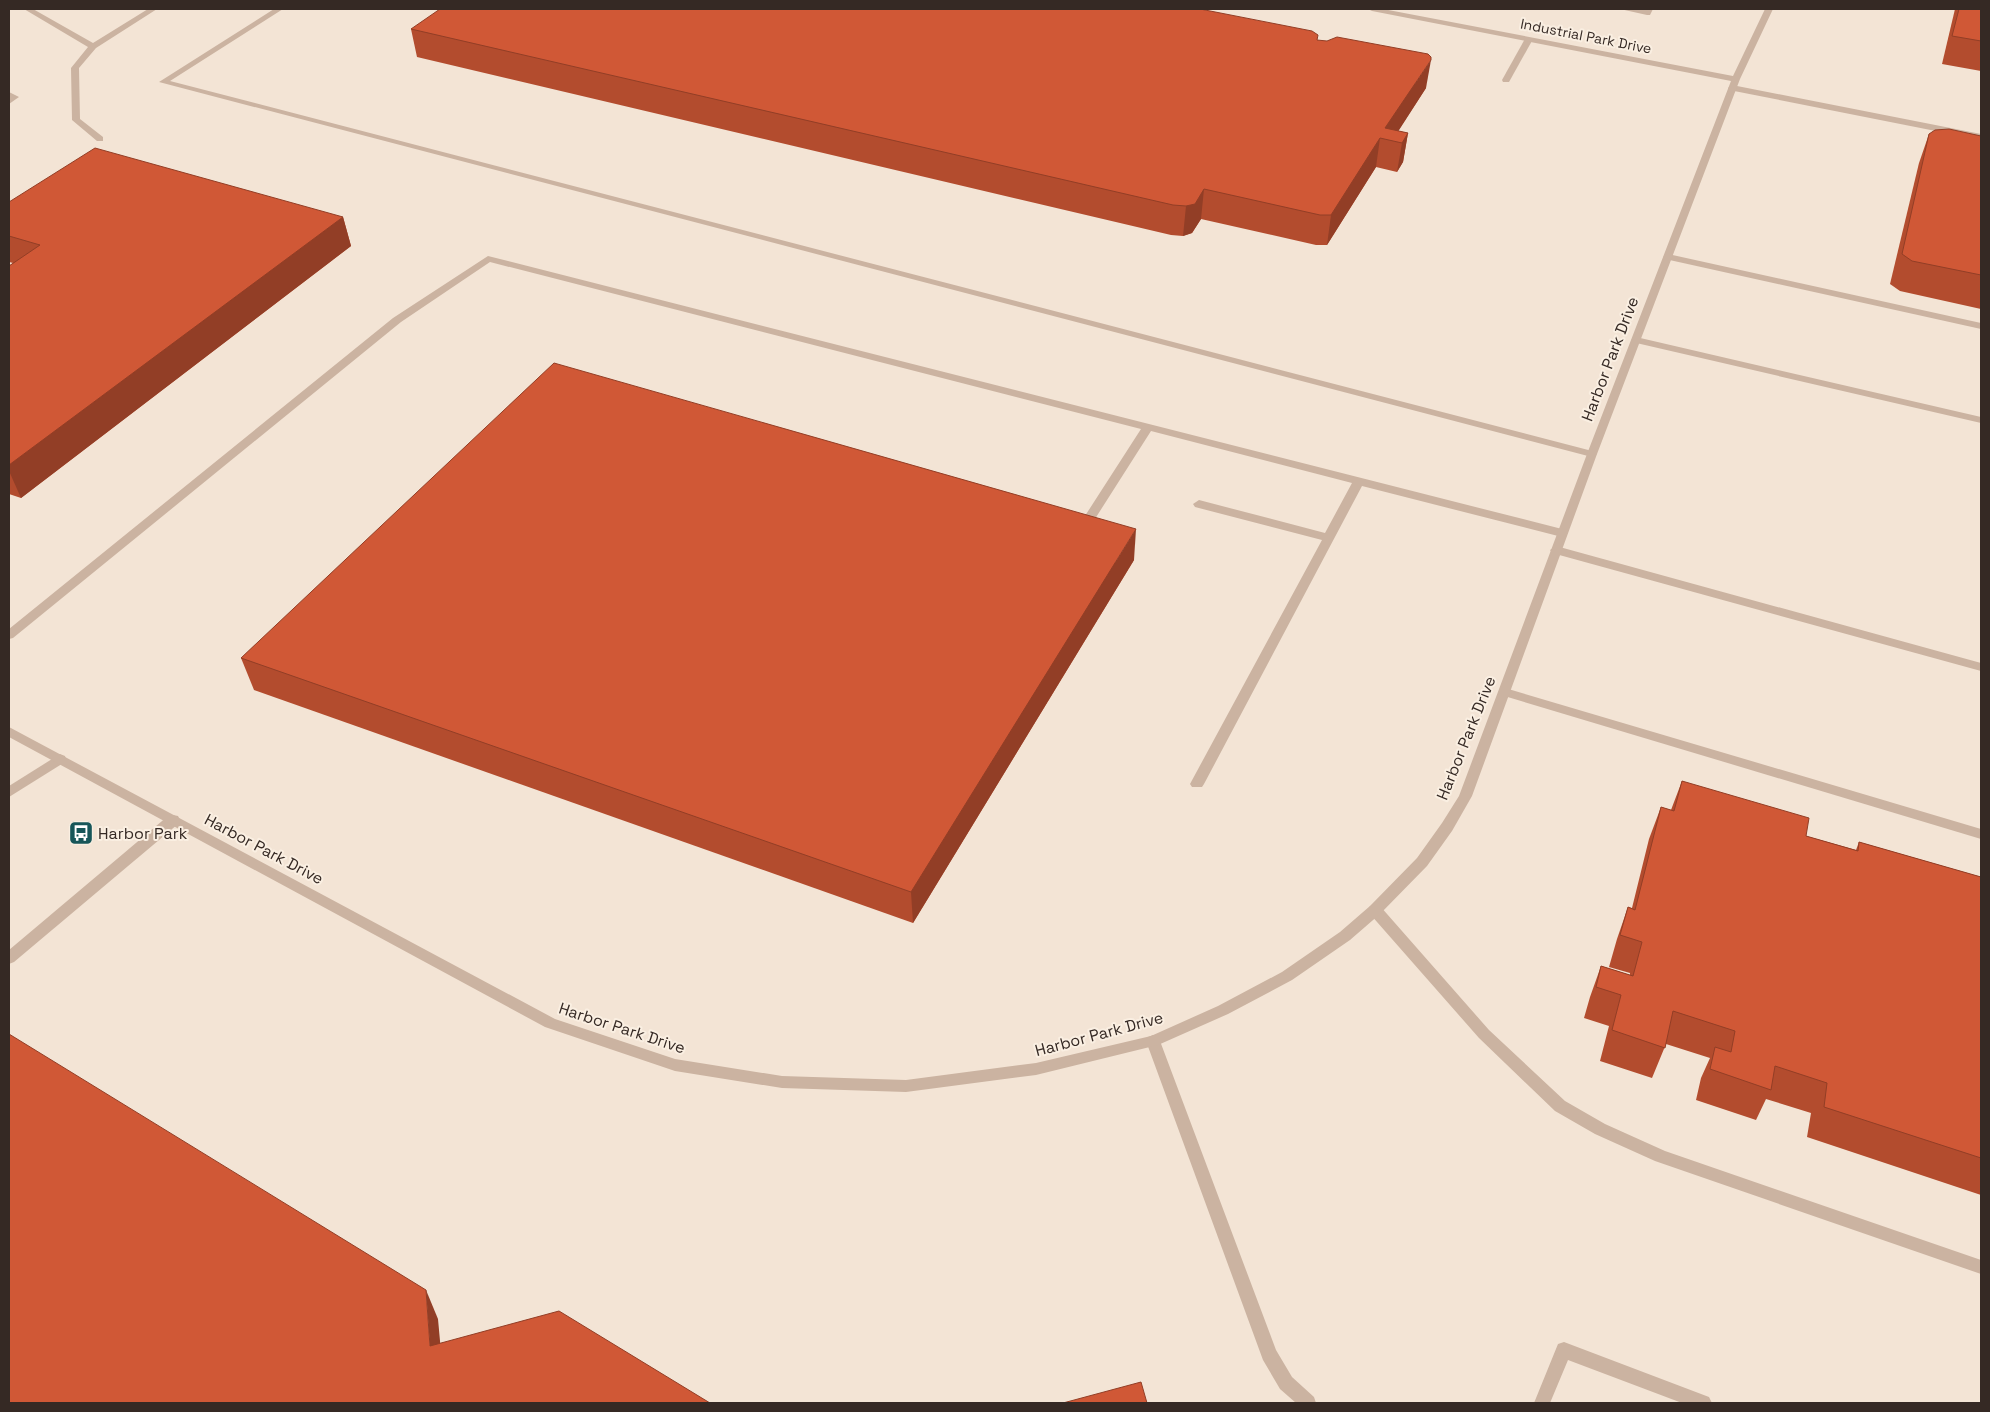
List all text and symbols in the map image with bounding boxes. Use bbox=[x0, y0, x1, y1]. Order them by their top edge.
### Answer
street label: Industrial Park Drive bbox=[1519, 14, 1653, 58]
street label: Harbor Park Drive bbox=[1577, 294, 1643, 424]
street label: Harbor Park Drive bbox=[1432, 673, 1500, 803]
street label: Harbor Park Drive bbox=[201, 809, 327, 889]
bus stop icon: Harbor Park bbox=[68, 820, 94, 846]
place label: Harbor Park bbox=[98, 823, 188, 844]
street label: Harbor Park Drive bbox=[556, 998, 688, 1058]
street label: Harbor Park Drive bbox=[1033, 1007, 1165, 1061]

